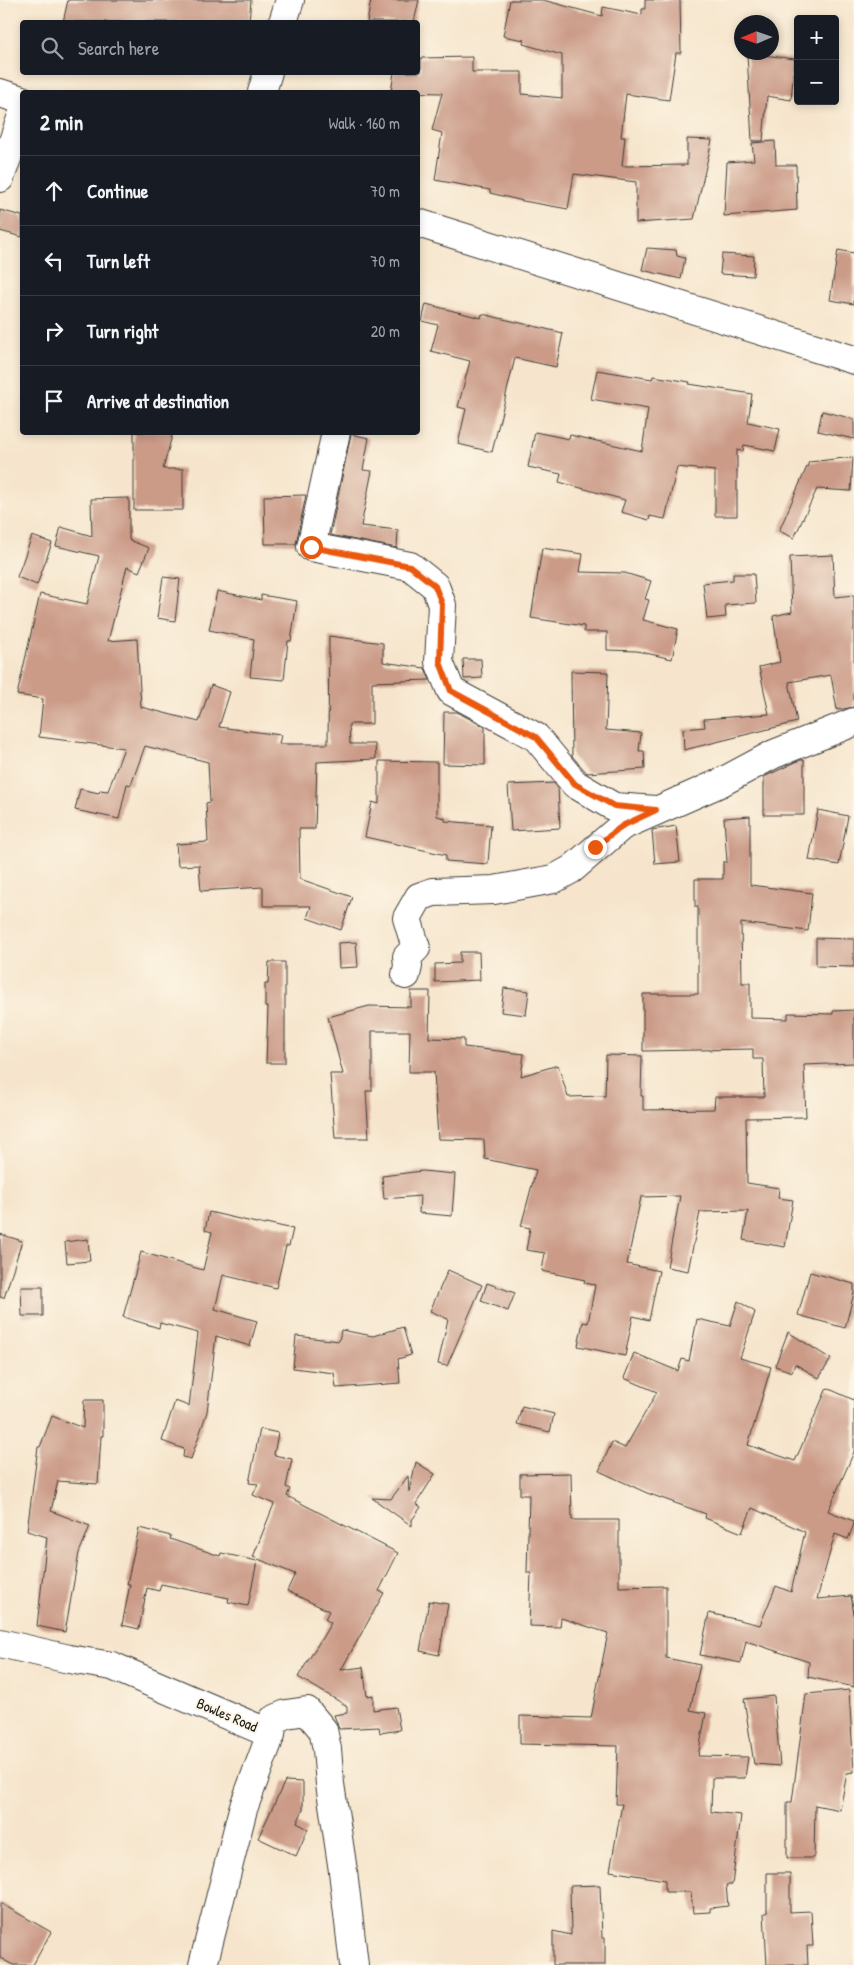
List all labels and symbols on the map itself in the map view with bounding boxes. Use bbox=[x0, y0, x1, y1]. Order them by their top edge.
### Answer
north arrow bbox=[734, 15, 779, 60]
route start bbox=[300, 536, 323, 559]
route end bbox=[584, 836, 607, 859]
street label: Bowles Road bbox=[193, 1692, 261, 1737]

